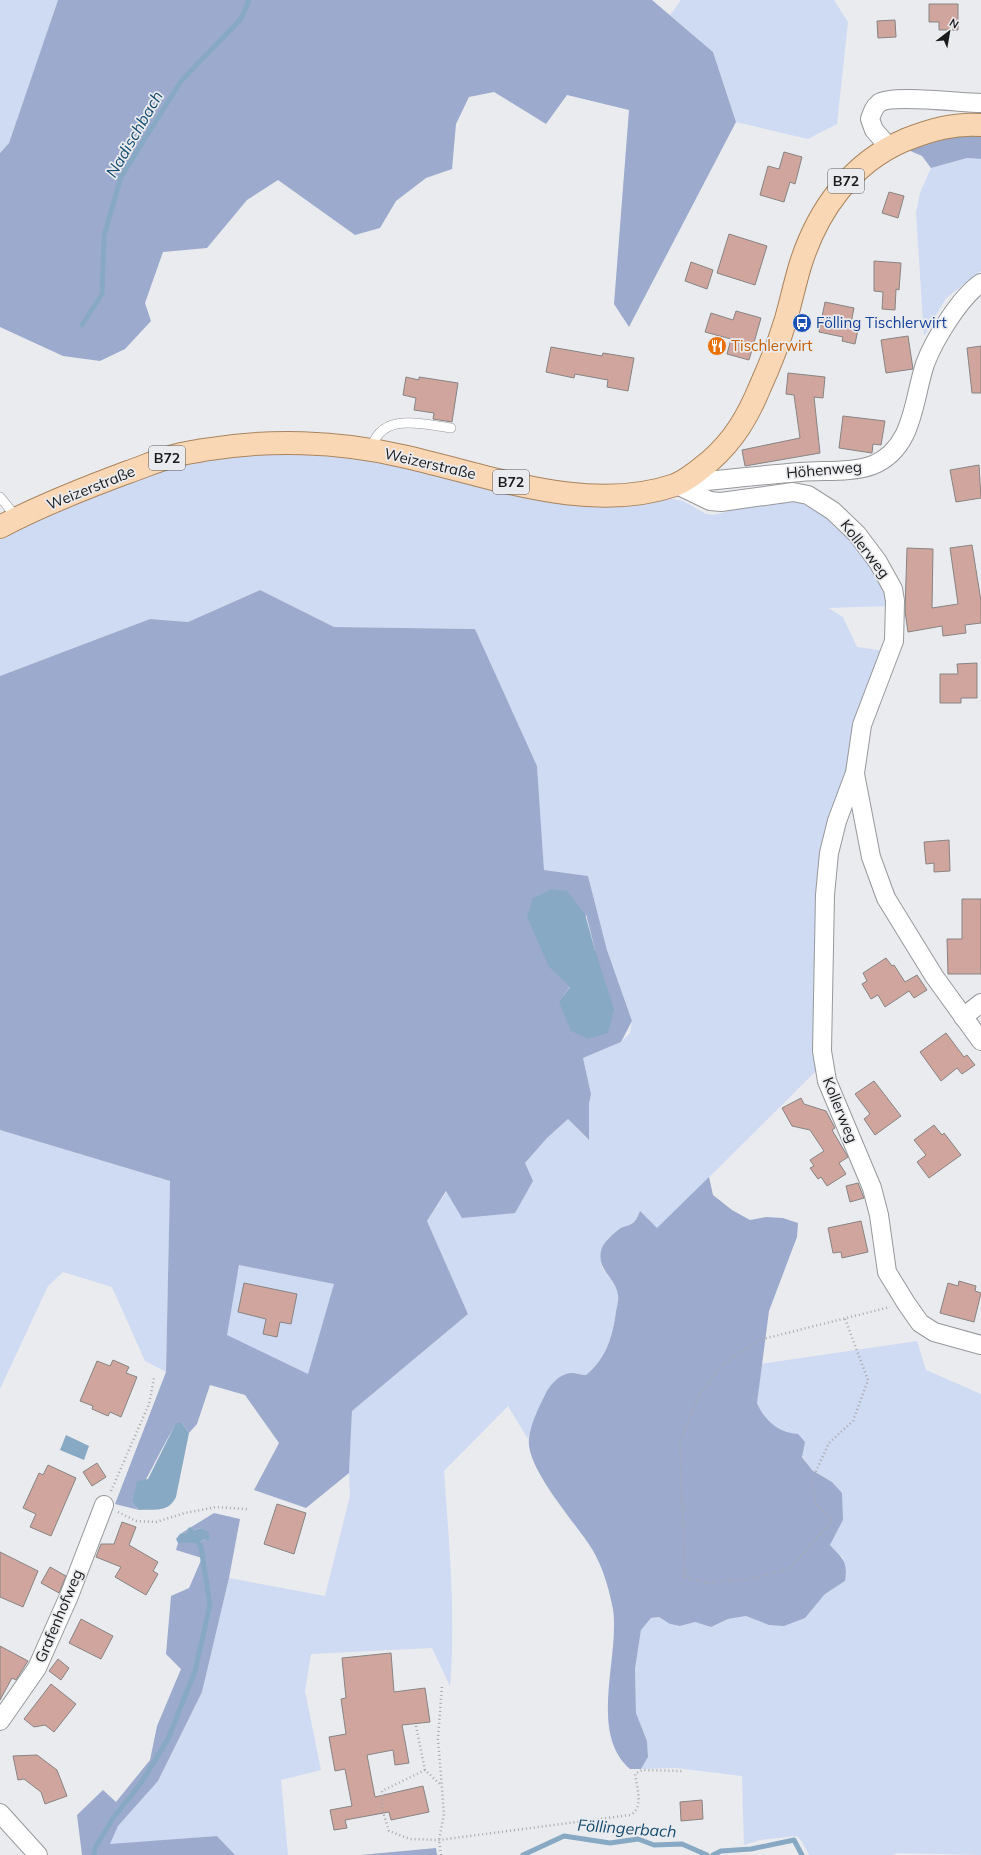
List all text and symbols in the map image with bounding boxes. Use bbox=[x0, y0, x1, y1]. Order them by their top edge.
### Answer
north arrow bbox=[929, 12, 969, 52]
text: N bbox=[947, 15, 961, 32]
water label: Nadischbach bbox=[101, 87, 167, 181]
road number: B72 bbox=[828, 169, 864, 193]
bus stop icon: Fölling Tischlerwirt bbox=[791, 312, 813, 334]
place label: Fölling Tischlerwirt bbox=[816, 313, 947, 332]
restaurant icon: Tischlerwirt bbox=[706, 335, 728, 357]
place label: Tischlerwirt bbox=[731, 336, 813, 355]
street label: Weizerstraße bbox=[382, 444, 478, 483]
road number: B72 bbox=[149, 446, 185, 470]
street label: Höhenweg bbox=[785, 457, 863, 482]
street label: Weizerstraße bbox=[44, 461, 138, 514]
road number: B72 bbox=[493, 470, 529, 494]
street label: Kollerweg bbox=[837, 516, 894, 582]
street label: Kollerweg bbox=[819, 1074, 862, 1145]
street label: Grafenhofweg bbox=[30, 1566, 87, 1665]
water label: Föllingerbach bbox=[577, 1815, 677, 1841]

